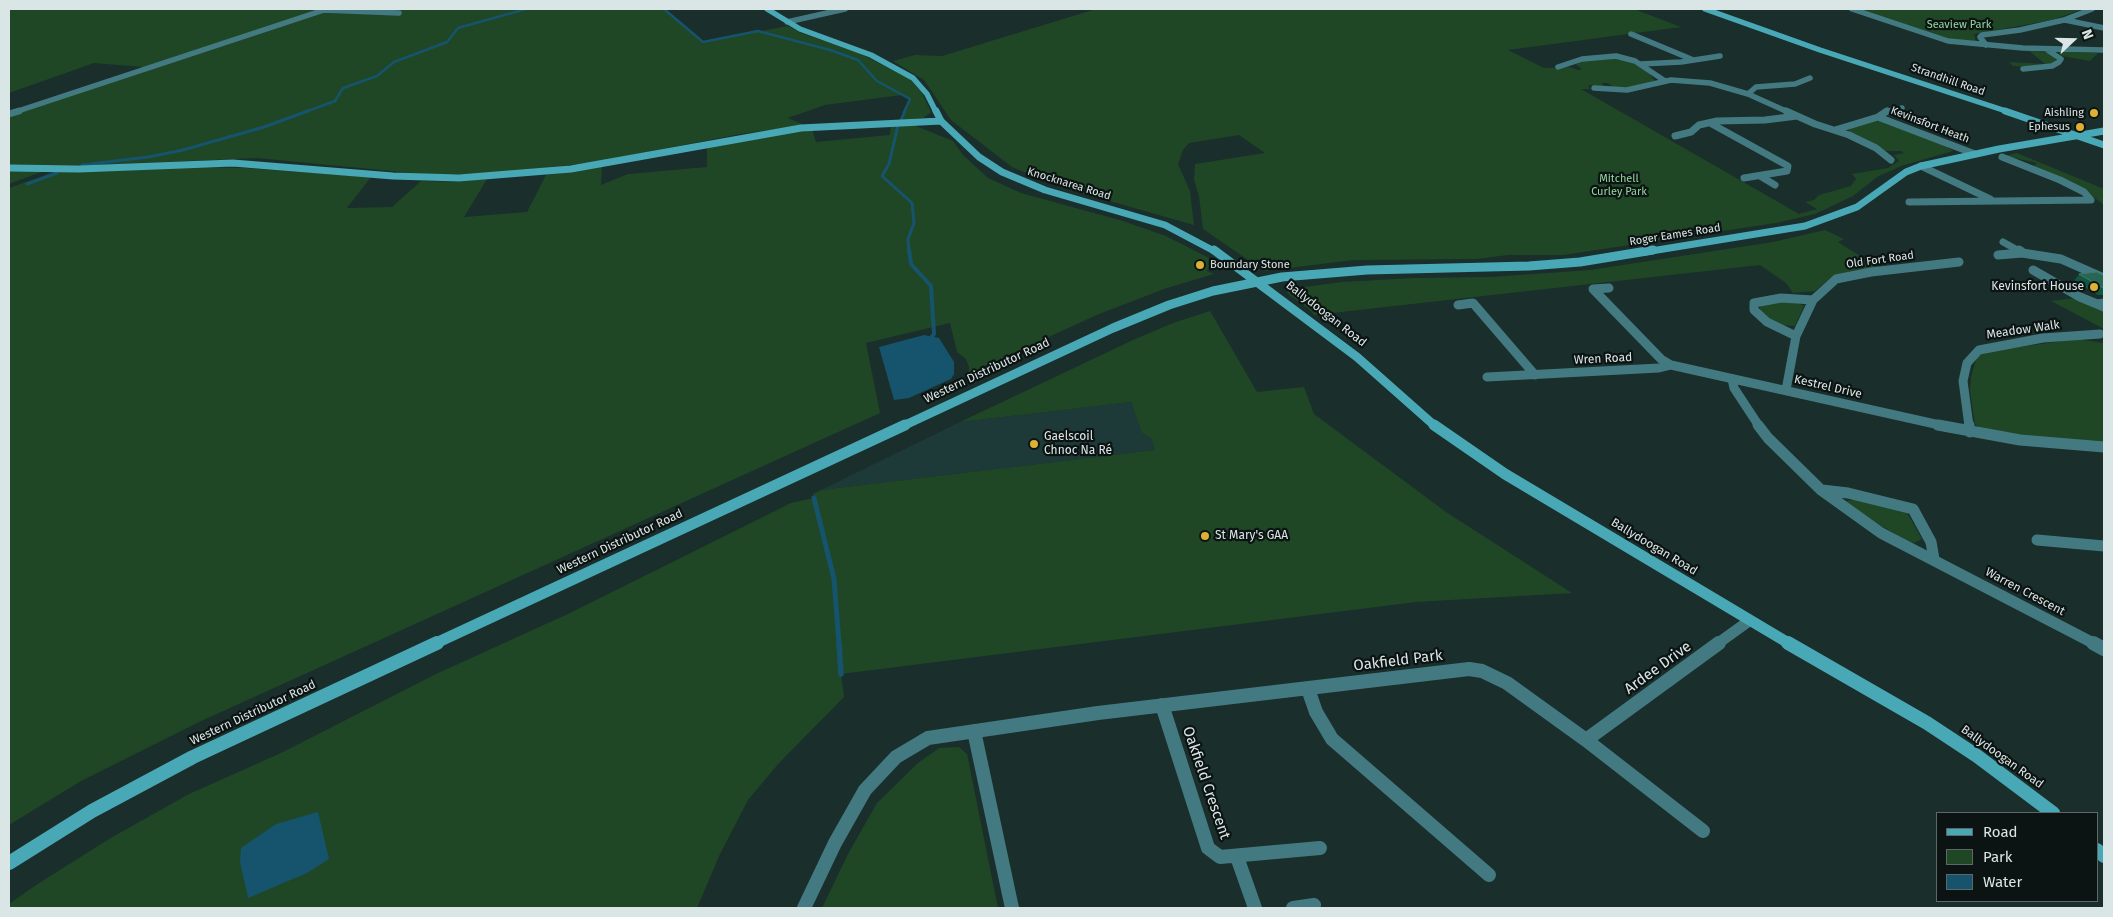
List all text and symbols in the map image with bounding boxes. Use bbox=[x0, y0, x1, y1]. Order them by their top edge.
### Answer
north arrow bbox=[2048, 15, 2098, 65]
park label: Seaview Park bbox=[1927, 18, 1991, 32]
text: N bbox=[2078, 27, 2097, 42]
street label: Strandhill Road bbox=[1909, 61, 1987, 99]
street label: Kevinsfort Heath bbox=[1889, 104, 1971, 146]
place label: Aishling bbox=[2045, 106, 2084, 120]
marker: Aishling bbox=[2088, 107, 2100, 119]
place label: Ephesus bbox=[2029, 120, 2070, 134]
marker: Ephesus bbox=[2074, 121, 2086, 133]
street label: Knocknarea Road bbox=[1026, 165, 1112, 203]
park label: Mitchell Curley Park bbox=[1591, 172, 1647, 198]
street label: Roger Eames Road bbox=[1628, 221, 1722, 249]
street label: Old Fort Road bbox=[1845, 249, 1915, 271]
place label: Boundary Stone bbox=[1210, 258, 1290, 272]
marker: Boundary Stone bbox=[1194, 259, 1206, 271]
street label: Ballydoogan Road bbox=[1283, 278, 1369, 350]
place label: Kevinsfort House bbox=[1991, 280, 2084, 294]
marker: Kevinsfort House bbox=[2088, 281, 2100, 293]
street label: Meadow Walk bbox=[1985, 318, 2061, 342]
street label: Western Distributor Road bbox=[922, 335, 1052, 407]
street label: Wren Road bbox=[1573, 350, 1633, 368]
street label: Kestrel Drive bbox=[1793, 372, 1863, 402]
place label: Gaelscoil Chnoc Na Ré bbox=[1044, 430, 1112, 458]
marker: Gaelscoil Chnoc Na Ré bbox=[1028, 438, 1040, 450]
street label: Western Distributor Road bbox=[555, 506, 685, 578]
street label: Ballydoogan Road bbox=[1608, 516, 1700, 578]
place label: St Mary's GAA bbox=[1215, 529, 1288, 543]
marker: St Mary's GAA bbox=[1199, 530, 1211, 542]
street label: Warren Crescent bbox=[1983, 565, 2067, 619]
street label: Ardee Drive bbox=[1621, 638, 1695, 698]
street label: Oakfield Park bbox=[1352, 647, 1444, 675]
street label: Western Distributor Road bbox=[188, 677, 318, 749]
street label: Ballydoogan Road bbox=[1958, 722, 2046, 792]
street label: Oakfield Crescent bbox=[1178, 724, 1234, 842]
legend bbox=[1936, 812, 2098, 902]
text: Road bbox=[1983, 823, 2018, 841]
text: Park bbox=[1983, 848, 2013, 866]
text: Water bbox=[1983, 873, 2022, 891]

